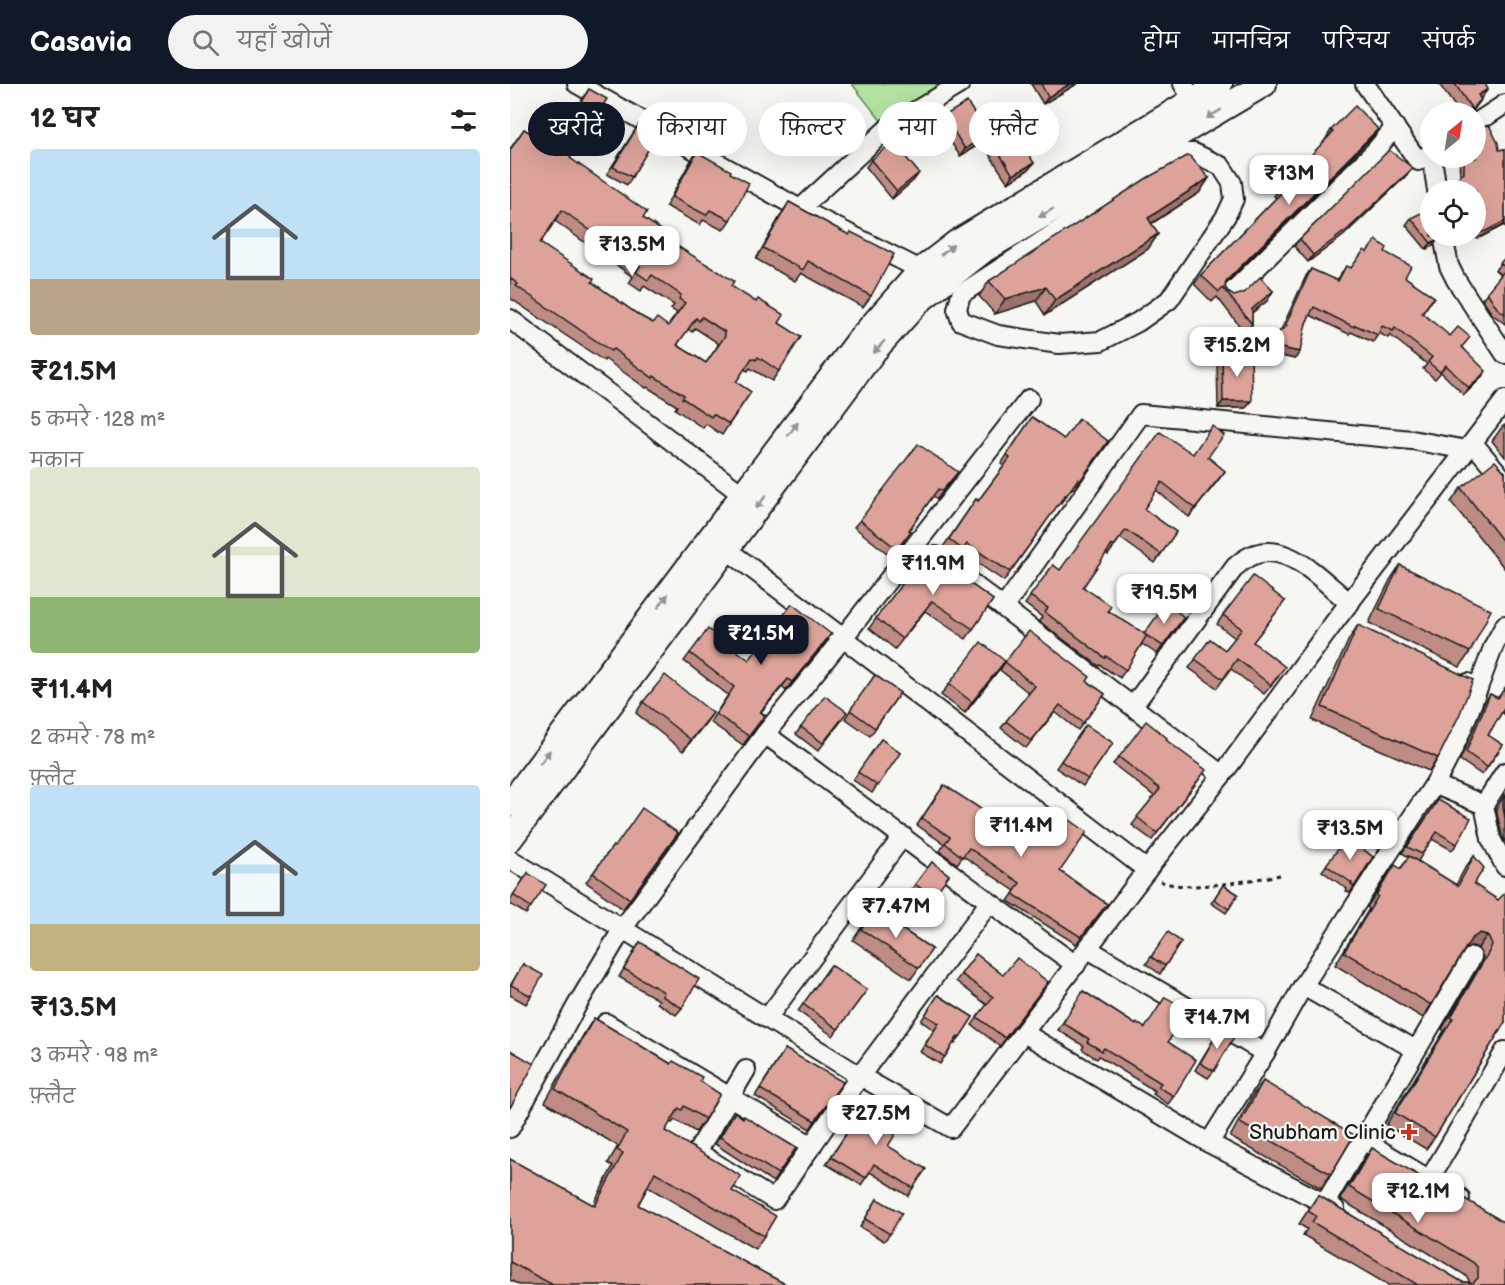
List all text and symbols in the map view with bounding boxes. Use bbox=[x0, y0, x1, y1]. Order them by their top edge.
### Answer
search box bbox=[168, 15, 588, 69]
text: Casavia bbox=[30, 26, 132, 59]
icon: search bbox=[189, 26, 222, 59]
text: यहाँ खोजें bbox=[237, 28, 332, 55]
text: होम bbox=[1143, 29, 1180, 54]
text: मानचित्र bbox=[1213, 29, 1290, 54]
text: परिचय bbox=[1323, 29, 1389, 54]
text: संपर्क bbox=[1422, 29, 1475, 54]
chip: खरीदें bbox=[528, 102, 625, 156]
chip: किराया bbox=[637, 102, 747, 156]
chip: फ़िल्टर bbox=[759, 102, 866, 156]
chip: नया bbox=[878, 102, 957, 156]
chip: फ़्लैट bbox=[969, 102, 1059, 156]
north arrow bbox=[1420, 102, 1486, 168]
map controls bbox=[1420, 102, 1486, 246]
text: 12 घर bbox=[30, 104, 98, 135]
icon: filters bbox=[447, 104, 480, 137]
one-way arrow bbox=[1206, 108, 1222, 119]
pin: ₹13M bbox=[1253, 155, 1325, 206]
text: ₹13M bbox=[1263, 162, 1315, 186]
button: locate bbox=[1420, 180, 1486, 246]
icon: home bbox=[201, 188, 309, 296]
one-way arrow bbox=[1037, 208, 1054, 218]
pin: ₹13.5M bbox=[583, 226, 681, 277]
text: ₹13.5M bbox=[599, 233, 666, 257]
one-way arrow bbox=[939, 244, 955, 257]
pin: ₹15.2M bbox=[1188, 327, 1286, 378]
text: ₹15.2M bbox=[1203, 334, 1271, 358]
one-way arrow bbox=[872, 339, 885, 355]
text: ₹21.5M bbox=[30, 357, 117, 388]
text: 5 कमरे · 128 m² bbox=[30, 408, 165, 432]
one-way arrow bbox=[787, 421, 799, 437]
text: मकान bbox=[30, 449, 83, 473]
one-way arrow bbox=[755, 495, 767, 510]
icon: home bbox=[201, 506, 309, 614]
pin: ₹11.9M bbox=[884, 545, 982, 596]
text: ₹11.9M bbox=[901, 552, 965, 576]
pin: ₹19.5M bbox=[1115, 574, 1213, 625]
text: ₹19.5M bbox=[1130, 581, 1198, 605]
one-way arrow bbox=[656, 594, 668, 609]
pin: ₹21.5M bbox=[712, 615, 810, 666]
text: ₹21.5M bbox=[728, 622, 794, 646]
text: ₹11.4M bbox=[30, 675, 113, 706]
text: 2 कमरे · 78 m² bbox=[30, 726, 155, 750]
one-way arrow bbox=[539, 749, 552, 765]
text: फ़्लैट bbox=[30, 767, 76, 791]
pin: ₹11.4M bbox=[972, 807, 1070, 858]
pin: ₹13.5M bbox=[1301, 810, 1399, 861]
text: ₹11.4M bbox=[989, 814, 1053, 838]
text: ₹13.5M bbox=[1317, 817, 1384, 841]
icon: home bbox=[201, 824, 309, 932]
pin: ₹7.47M bbox=[847, 888, 945, 939]
text: ₹7.47M bbox=[861, 895, 931, 919]
text: ₹13.5M bbox=[30, 993, 117, 1024]
pin: ₹14.7M bbox=[1168, 999, 1266, 1050]
text: ₹14.7M bbox=[1184, 1006, 1250, 1030]
text: 3 कमरे · 98 m² bbox=[30, 1044, 158, 1068]
text: फ़्लैट bbox=[30, 1085, 76, 1109]
pin: ₹27.5M bbox=[827, 1095, 925, 1146]
text: ₹27.5M bbox=[841, 1102, 911, 1126]
place label: Shubham Clinic bbox=[1249, 1120, 1396, 1145]
marker: Shubham Clinic bbox=[1400, 1123, 1418, 1141]
pin: ₹12.1M bbox=[1369, 1173, 1467, 1224]
text: ₹12.1M bbox=[1386, 1180, 1450, 1204]

